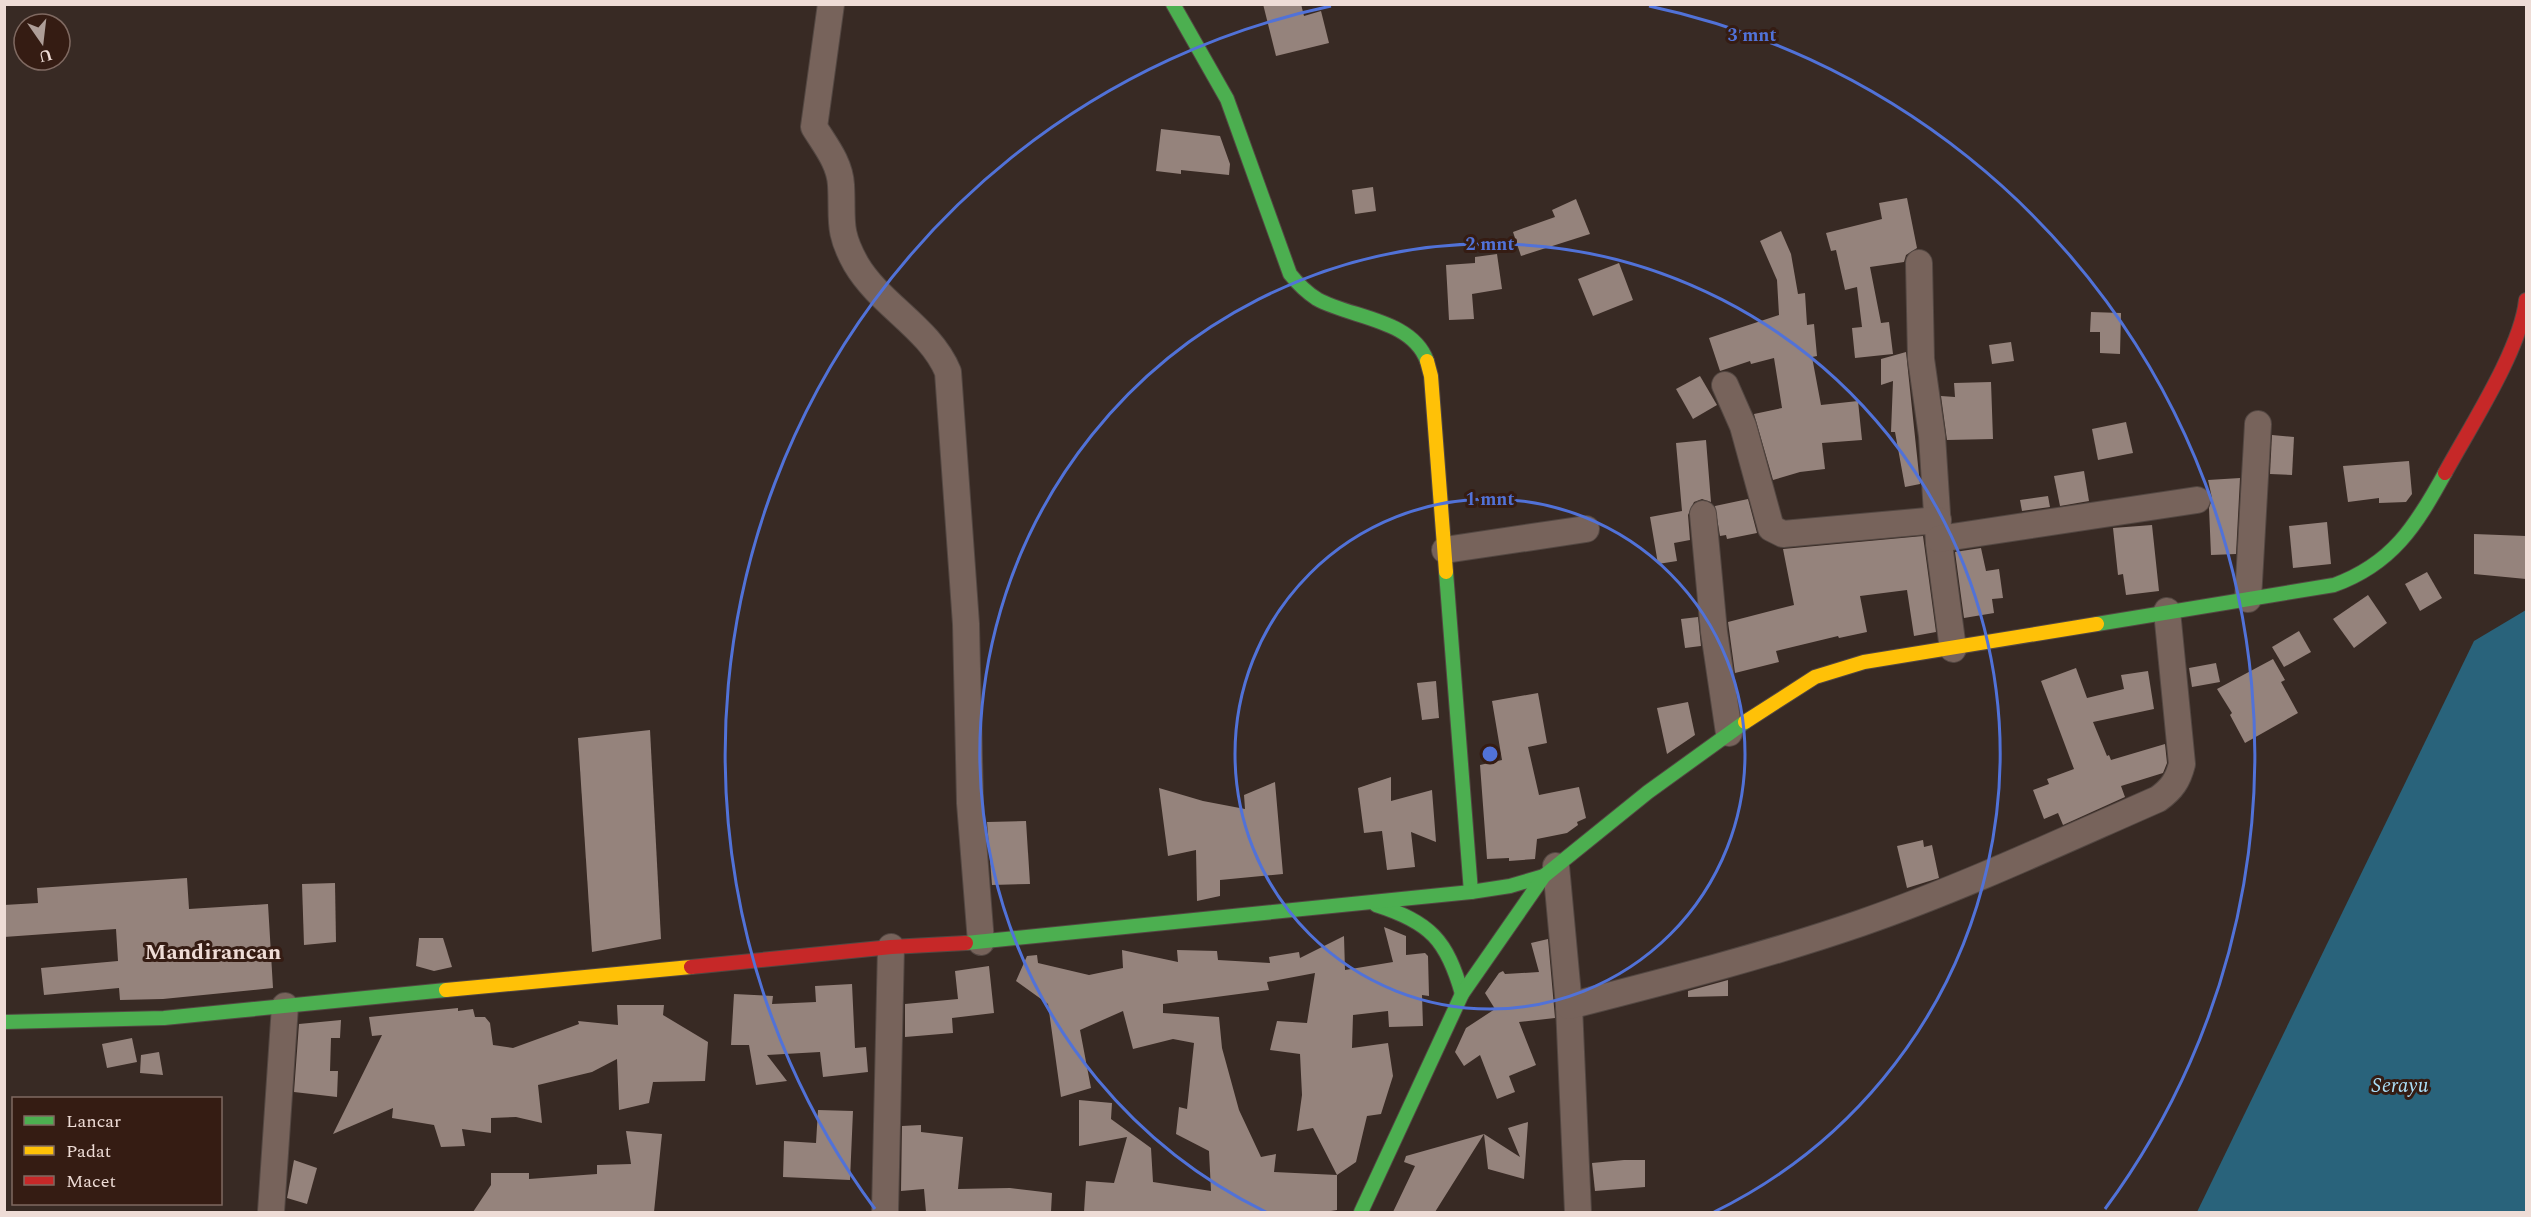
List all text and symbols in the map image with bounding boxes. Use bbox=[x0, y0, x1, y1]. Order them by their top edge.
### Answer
north arrow bbox=[12, 12, 72, 72]
text: 3 mnt bbox=[1728, 22, 1776, 49]
text: U bbox=[36, 42, 55, 69]
text: 2 mnt bbox=[1466, 231, 1514, 258]
text: 1 mnt bbox=[1466, 486, 1514, 513]
centre of rings bbox=[1480, 744, 1500, 764]
district label: Mandirancan bbox=[145, 936, 282, 969]
water label: Serayu bbox=[2372, 1070, 2428, 1102]
legend bbox=[12, 1097, 222, 1205]
text: Lancar bbox=[66, 1108, 121, 1135]
text: Padat bbox=[66, 1138, 111, 1165]
text: Macet bbox=[66, 1168, 116, 1195]

